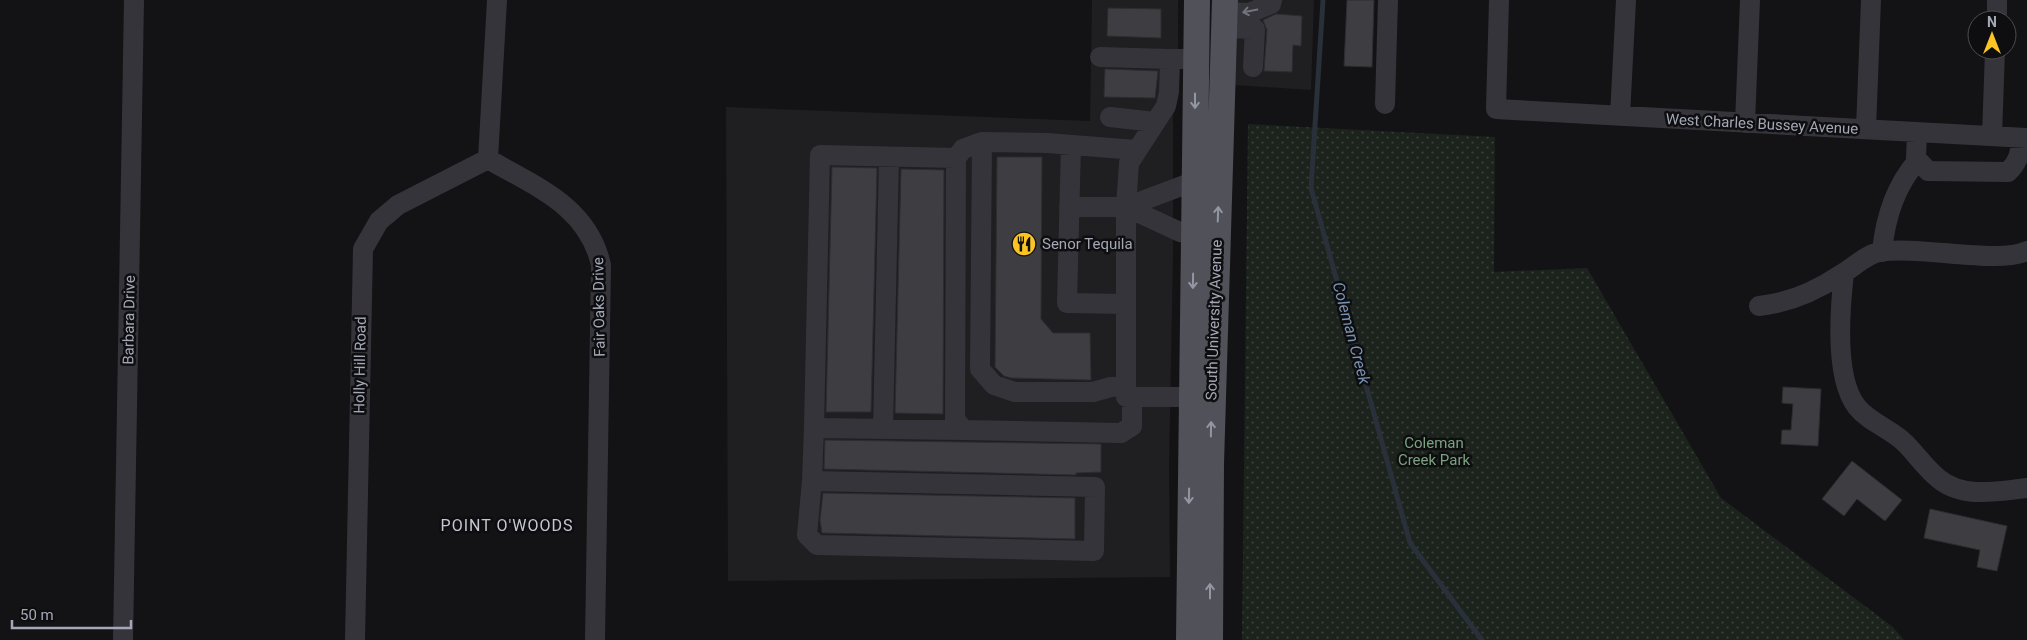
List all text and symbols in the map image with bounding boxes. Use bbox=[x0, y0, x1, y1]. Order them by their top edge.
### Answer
one-way arrow bbox=[1243, 7, 1259, 16]
north arrow bbox=[1967, 10, 2017, 60]
text: N bbox=[1987, 14, 1997, 30]
one-way arrow bbox=[1190, 92, 1200, 109]
street label: West Charles Bussey Avenue bbox=[1665, 110, 1859, 138]
one-way arrow bbox=[1213, 206, 1222, 222]
restaurant icon: Senor Tequila bbox=[1011, 231, 1037, 257]
place label: Senor Tequila bbox=[1042, 235, 1133, 253]
street label: South University Avenue bbox=[1202, 239, 1226, 401]
street label: Fair Oaks Drive bbox=[589, 257, 609, 357]
one-way arrow bbox=[1188, 272, 1198, 289]
street label: Barbara Drive bbox=[119, 275, 139, 365]
water label: Coleman Creek bbox=[1329, 280, 1375, 387]
street label: Holly Hill Road bbox=[350, 316, 370, 414]
one-way arrow bbox=[1207, 421, 1216, 437]
park label: Coleman Creek Park bbox=[1398, 434, 1470, 469]
one-way arrow bbox=[1184, 488, 1194, 504]
district label: POINT O'WOODS bbox=[441, 516, 573, 535]
one-way arrow bbox=[1205, 584, 1215, 600]
scale bar bbox=[12, 598, 131, 630]
text: 50 m bbox=[20, 606, 54, 624]

